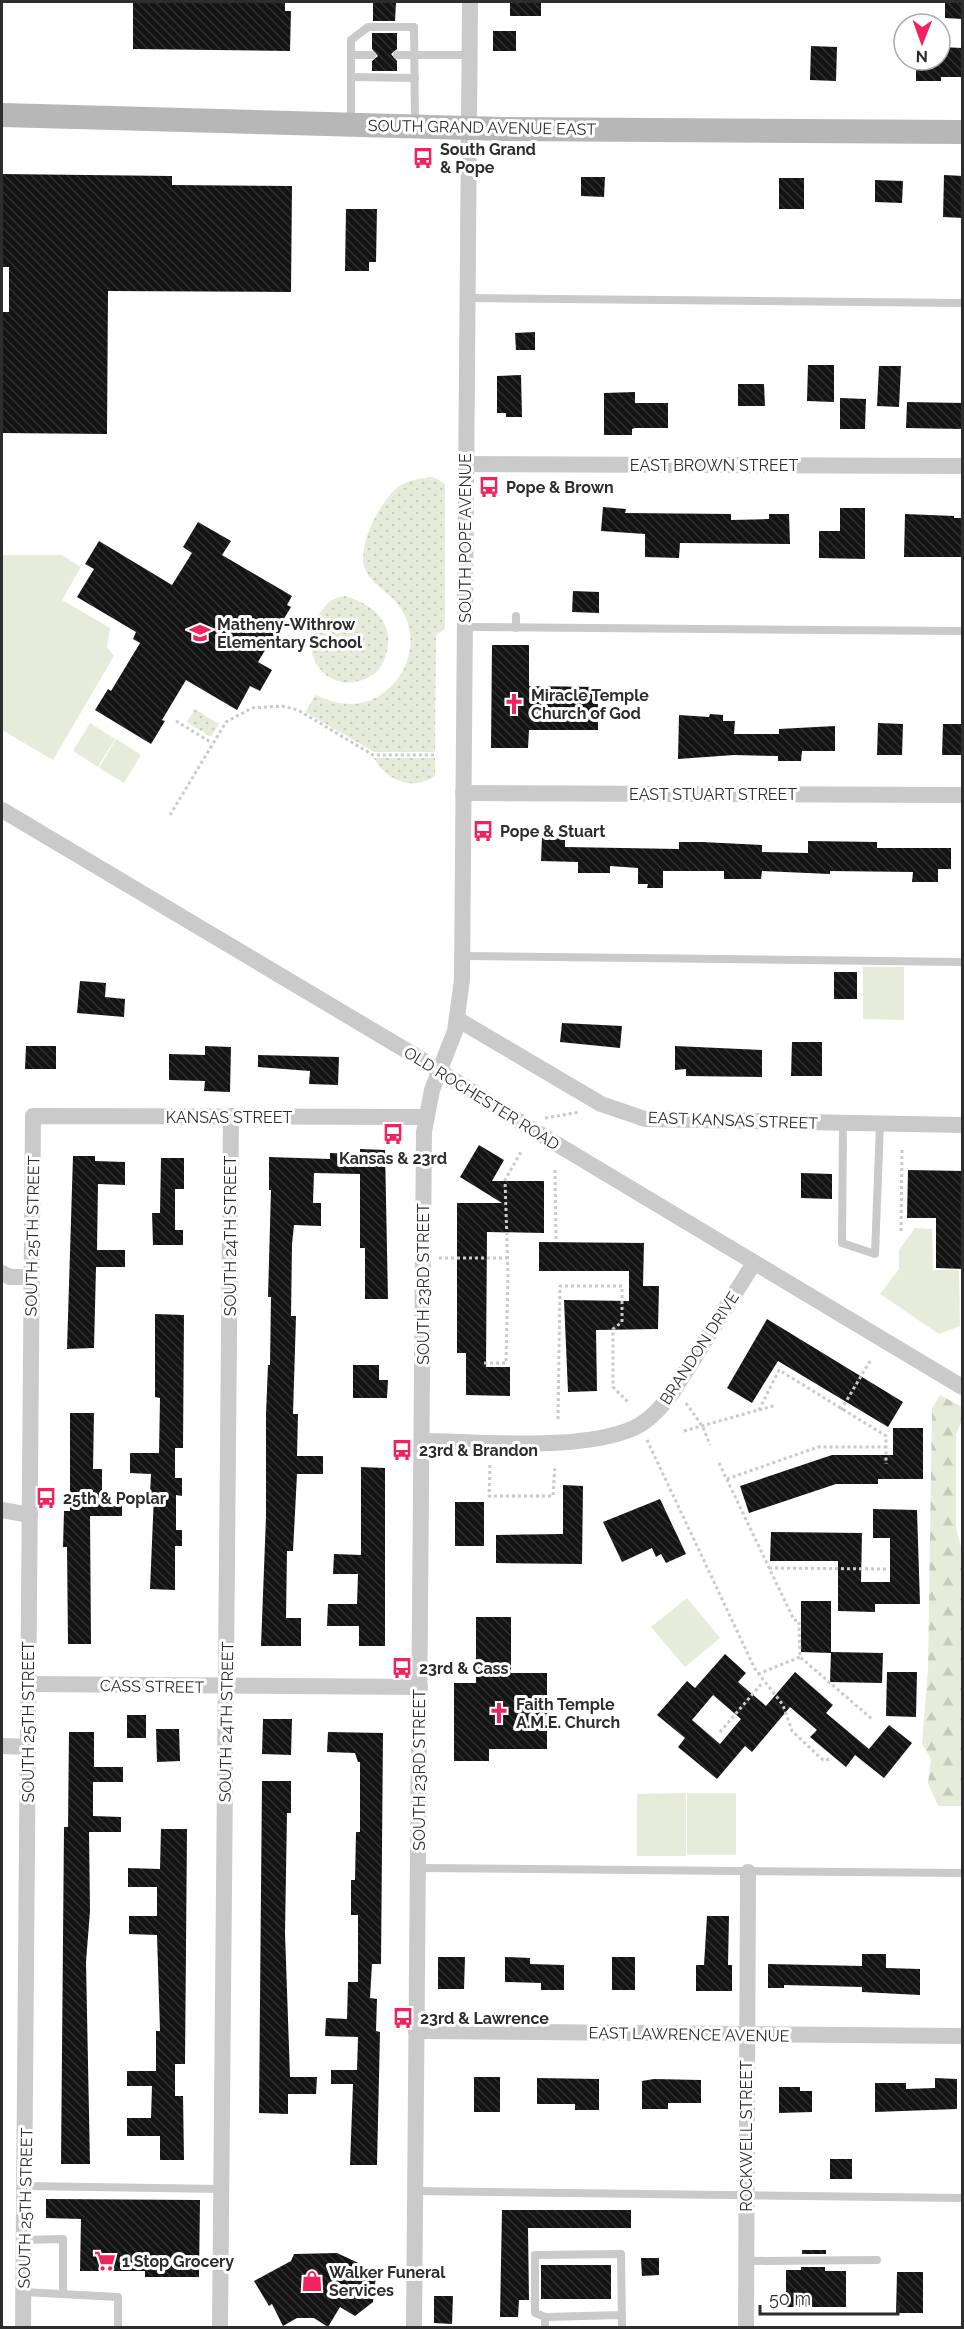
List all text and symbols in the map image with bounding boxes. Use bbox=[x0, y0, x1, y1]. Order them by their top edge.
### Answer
north arrow bbox=[892, 12, 952, 72]
text: N bbox=[915, 47, 928, 66]
street label: SOUTH GRAND AVENUE EAST bbox=[368, 116, 596, 139]
place label: South Grand & Pope bbox=[440, 140, 536, 177]
bus stop icon: South Grand & Pope bbox=[411, 146, 435, 170]
street label: SOUTH POPE AVENUE bbox=[456, 453, 475, 623]
street label: EAST BROWN STREET bbox=[630, 456, 798, 475]
bus stop icon: Pope & Brown bbox=[477, 475, 501, 499]
place label: Pope & Brown bbox=[506, 478, 614, 497]
place label: Matheny-Withrow Elementary School bbox=[217, 615, 363, 652]
school or university icon: Matheny-Withrow Elementary School bbox=[188, 621, 212, 645]
place label: Miracle Temple Church of God bbox=[531, 686, 649, 723]
church icon: Miracle Temple Church of God bbox=[502, 692, 526, 716]
street label: EAST STUART STREET bbox=[629, 785, 797, 804]
bus stop icon: Pope & Stuart bbox=[471, 819, 495, 843]
place label: Pope & Stuart bbox=[500, 822, 605, 841]
street label: OLD ROCHESTER ROAD bbox=[400, 1043, 563, 1154]
street label: KANSAS STREET bbox=[166, 1108, 293, 1127]
street label: EAST KANSAS STREET bbox=[648, 1108, 818, 1133]
bus stop icon: Kansas & 23rd bbox=[381, 1122, 405, 1146]
place label: Kansas & 23rd bbox=[339, 1149, 447, 1168]
street label: SOUTH 25TH STREET bbox=[22, 1155, 43, 1317]
street label: SOUTH 24TH STREET bbox=[221, 1156, 240, 1316]
street label: SOUTH 23RD STREET bbox=[414, 1203, 433, 1365]
street label: BRANDON DRIVE bbox=[656, 1288, 743, 1408]
bus stop icon: 23rd & Brandon bbox=[390, 1438, 414, 1462]
place label: 23rd & Brandon bbox=[419, 1441, 538, 1460]
bus stop icon: 25th & Poplar bbox=[34, 1486, 58, 1510]
place label: 25th & Poplar bbox=[63, 1489, 166, 1508]
street label: SOUTH 25TH STREET bbox=[19, 1641, 38, 1802]
street label: SOUTH 24TH STREET bbox=[216, 1641, 237, 1802]
bus stop icon: 23rd & Cass bbox=[390, 1656, 414, 1680]
place label: 23rd & Cass bbox=[419, 1659, 509, 1678]
street label: CASS STREET bbox=[100, 1676, 204, 1697]
street label: SOUTH 23RD STREET bbox=[410, 1689, 429, 1851]
place label: Faith Temple A.M.E. Church bbox=[516, 1695, 620, 1732]
church icon: Faith Temple A.M.E. Church bbox=[487, 1701, 511, 1725]
bus stop icon: 23rd & Lawrence bbox=[391, 2006, 415, 2030]
place label: 23rd & Lawrence bbox=[420, 2009, 549, 2028]
street label: EAST LAWRENCE AVENUE bbox=[588, 2023, 790, 2046]
street label: ROCKWELL STREET bbox=[737, 2060, 756, 2212]
street label: SOUTH 25TH STREET bbox=[15, 2127, 36, 2289]
supermarket icon: 1 Stop Grocery bbox=[93, 2249, 117, 2273]
place label: 1 Stop Grocery bbox=[122, 2252, 234, 2271]
place label: Walker Funeral Services bbox=[329, 2263, 446, 2300]
shop icon: Walker Funeral Services bbox=[300, 2269, 324, 2293]
scale bar bbox=[760, 2278, 898, 2316]
text: 50 m bbox=[769, 2288, 811, 2309]

